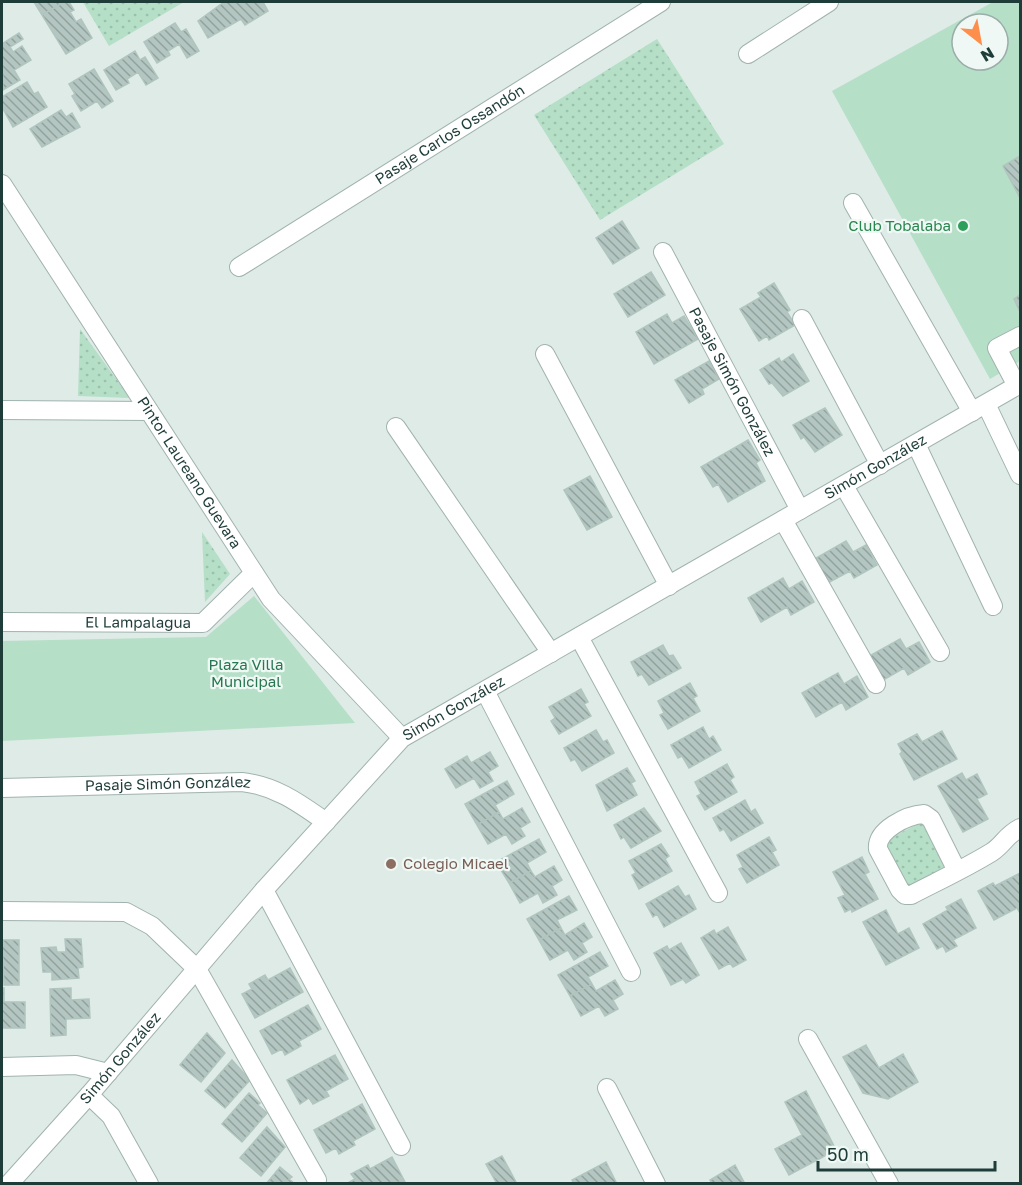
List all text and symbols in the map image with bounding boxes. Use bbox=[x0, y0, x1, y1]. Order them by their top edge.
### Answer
north arrow bbox=[950, 12, 1010, 72]
text: N bbox=[977, 43, 998, 67]
street label: Pasaje Carlos Ossandón bbox=[371, 80, 527, 187]
place label: Club Tobalaba bbox=[848, 216, 951, 234]
marker: Club Tobalaba bbox=[956, 219, 970, 233]
street label: Pasaje Simón González bbox=[686, 304, 780, 459]
street label: Pintor Laureano Guevara bbox=[134, 393, 246, 551]
street label: Simón González bbox=[821, 429, 929, 502]
street label: El Lampalagua bbox=[85, 612, 191, 631]
park label: Plaza Villa Municipal bbox=[208, 655, 284, 690]
street label: Simón González bbox=[399, 671, 508, 744]
street label: Pasaje Simón González bbox=[85, 772, 253, 794]
place label: Colegio Micael bbox=[403, 854, 509, 872]
marker: Colegio Micael bbox=[384, 857, 398, 871]
street label: Simón González bbox=[75, 1008, 164, 1107]
scale bar bbox=[818, 1134, 995, 1172]
text: 50 m bbox=[827, 1143, 869, 1165]

